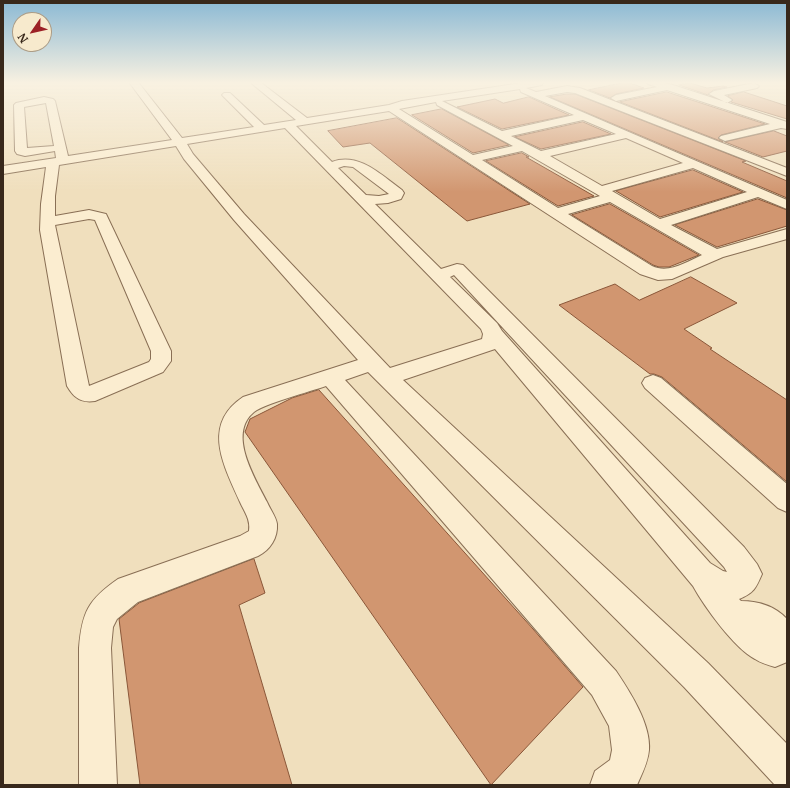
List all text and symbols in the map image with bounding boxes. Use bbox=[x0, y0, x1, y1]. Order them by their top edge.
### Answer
north arrow bbox=[12, 12, 52, 52]
text: N bbox=[15, 31, 31, 46]

